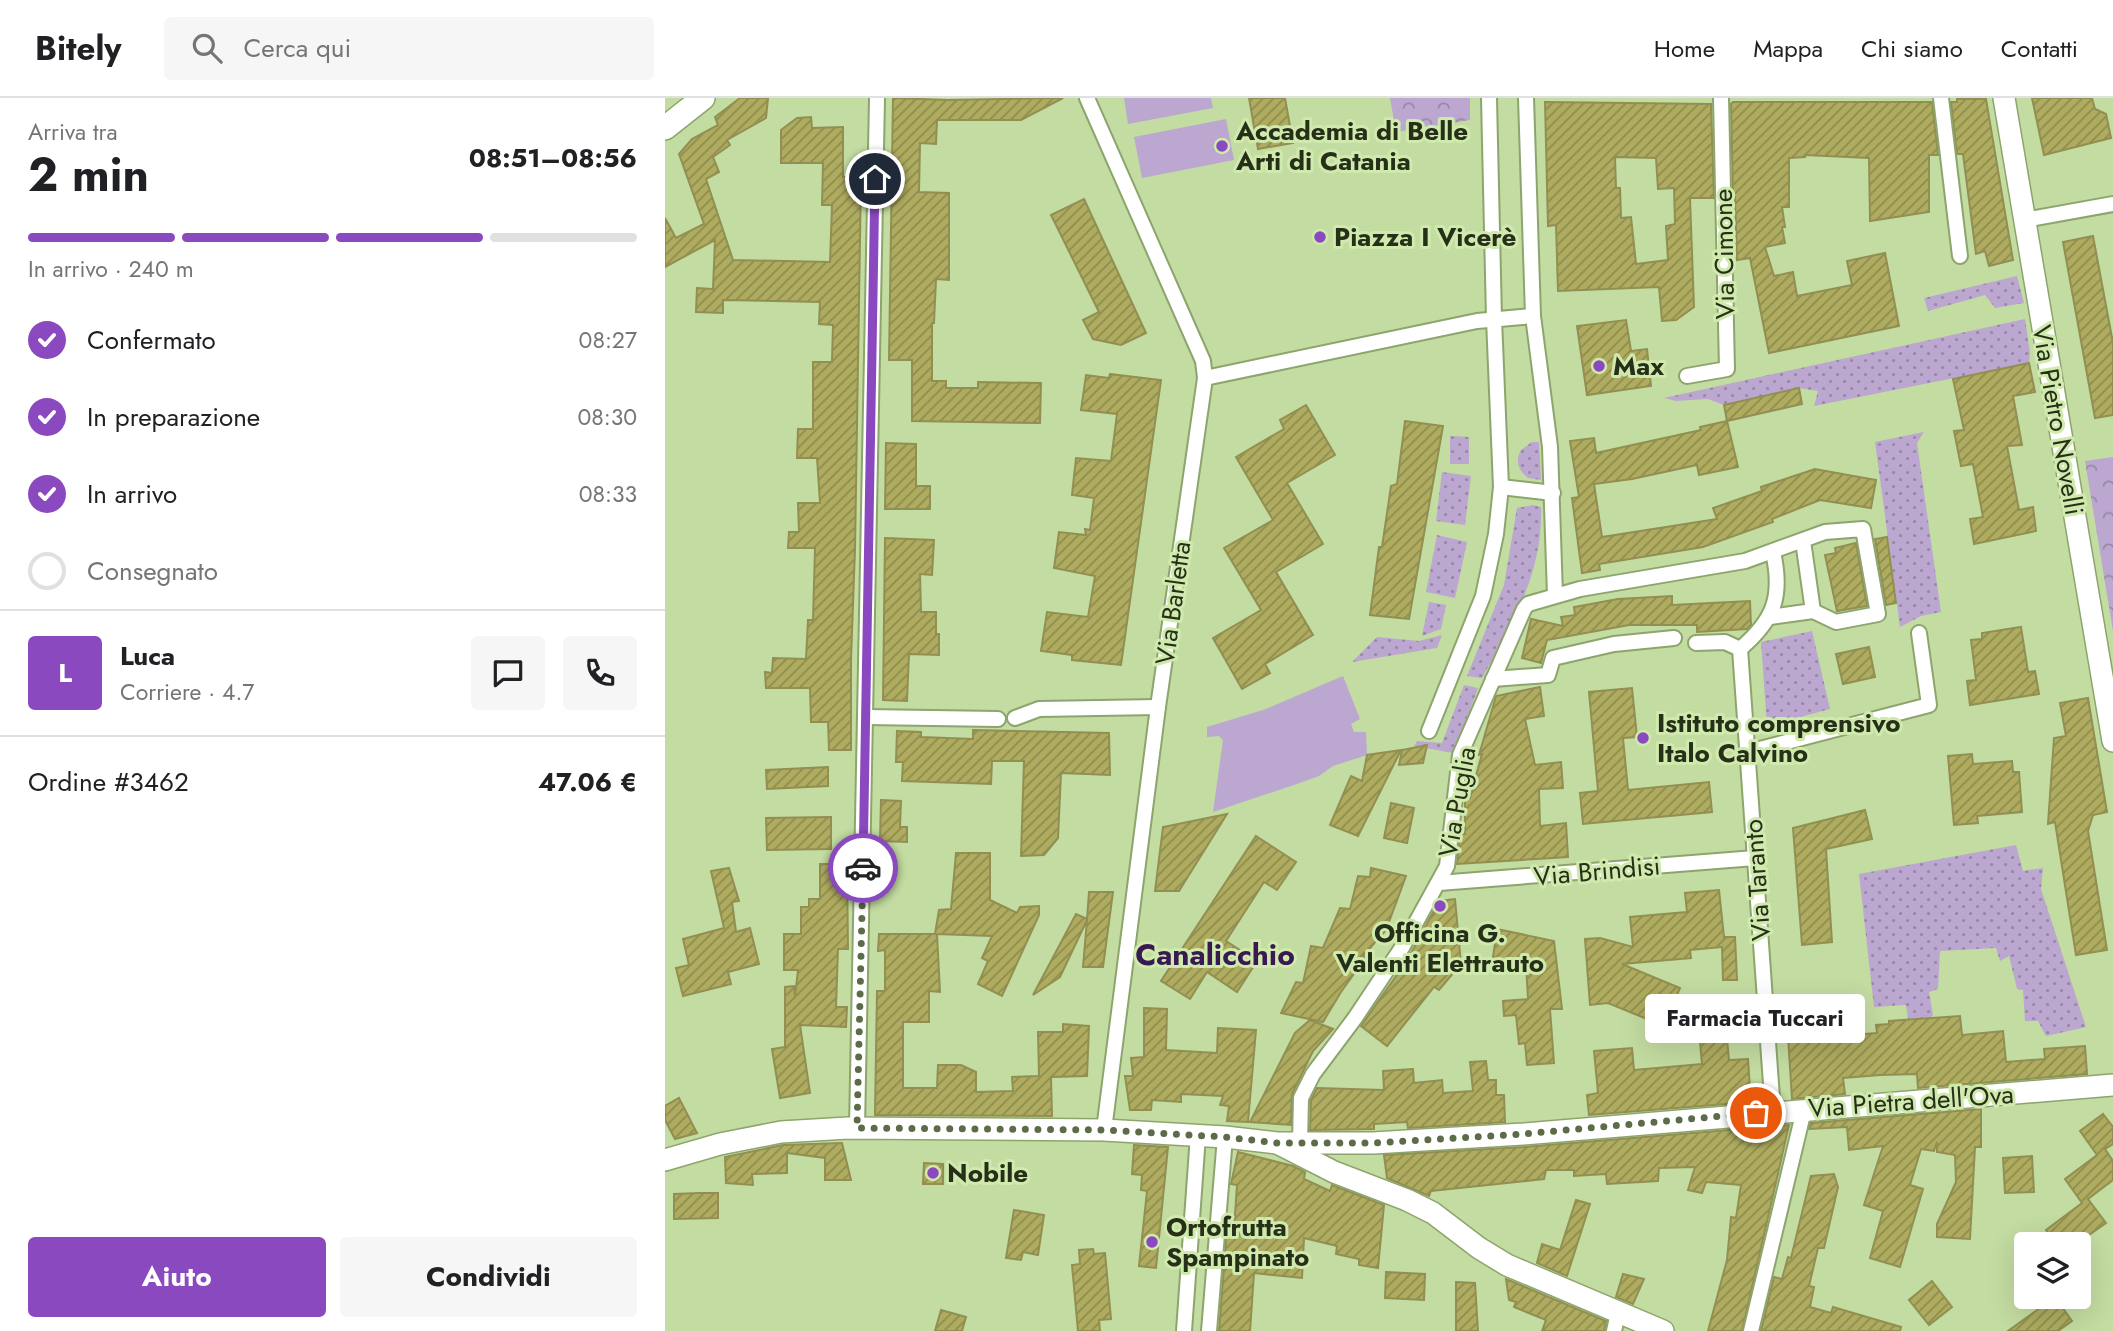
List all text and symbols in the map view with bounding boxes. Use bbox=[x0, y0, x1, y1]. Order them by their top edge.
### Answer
search box bbox=[164, 17, 654, 80]
text: Bitely bbox=[35, 25, 122, 72]
icon: search bbox=[188, 29, 226, 67]
text: Cerca qui bbox=[244, 29, 351, 67]
text: Home bbox=[1654, 31, 1715, 66]
text: Mappa bbox=[1753, 31, 1823, 66]
text: Chi siamo bbox=[1861, 31, 1963, 66]
text: Contatti bbox=[2001, 31, 2078, 66]
place label: Accademia di Belle Arti di Catania bbox=[1235, 112, 1468, 180]
text: Arriva tra bbox=[28, 115, 118, 149]
marker: Accademia di Belle Arti di Catania bbox=[1214, 138, 1230, 154]
text: 08:51–08:56 bbox=[469, 139, 637, 177]
text: 2 min bbox=[28, 142, 149, 208]
pin bbox=[845, 149, 905, 209]
icon: home bbox=[856, 160, 894, 198]
street label: Via Cimone bbox=[1704, 189, 1744, 319]
place label: Piazza I Vicerè bbox=[1334, 218, 1517, 256]
marker: Piazza I Vicerè bbox=[1312, 229, 1328, 245]
text: In arrivo · 240 m bbox=[28, 252, 194, 286]
icon: check bbox=[28, 321, 66, 359]
text: Confermato bbox=[87, 321, 216, 359]
street label: Via Pietro Novelli bbox=[2023, 322, 2093, 518]
text: 08:27 bbox=[579, 323, 637, 357]
place label: Max bbox=[1613, 347, 1664, 385]
marker: Max bbox=[1591, 358, 1607, 374]
icon: check bbox=[28, 398, 66, 436]
text: In preparazione bbox=[87, 398, 260, 436]
text: 08:30 bbox=[577, 400, 637, 434]
icon: check bbox=[28, 475, 66, 513]
text: In arrivo bbox=[87, 475, 177, 513]
text: 08:33 bbox=[579, 477, 637, 511]
street label: Via Barletta bbox=[1146, 539, 1200, 667]
text: Consegnato bbox=[87, 552, 218, 590]
button: chat bbox=[471, 636, 545, 710]
button: phone bbox=[563, 636, 637, 710]
text: Luca bbox=[120, 637, 175, 675]
text: L bbox=[58, 654, 72, 692]
text: Corriere · 4.7 bbox=[120, 675, 254, 709]
place label: Istituto comprensivo Italo Calvino bbox=[1657, 704, 1901, 772]
marker: Istituto comprensivo Italo Calvino bbox=[1635, 730, 1651, 746]
street label: Via Puglia bbox=[1429, 744, 1485, 860]
text: Ordine #3462 bbox=[28, 763, 189, 801]
text: 47.06 € bbox=[538, 763, 637, 801]
street label: Via Taranto bbox=[1734, 818, 1780, 942]
courier bbox=[828, 833, 898, 903]
street label: Via Brindisi bbox=[1532, 847, 1662, 895]
icon: car bbox=[844, 849, 882, 887]
marker: Officina G. Valenti Elettrauto bbox=[1432, 898, 1448, 914]
place label: Officina G. Valenti Elettrauto bbox=[1335, 914, 1544, 982]
district label: Canalicchio bbox=[1135, 933, 1295, 976]
callout: Farmacia Tuccari bbox=[1646, 994, 1866, 1043]
text: Farmacia Tuccari bbox=[1666, 1001, 1844, 1035]
street label: Via Pietra dell'Ova bbox=[1807, 1075, 2015, 1127]
pin bbox=[1726, 1083, 1786, 1143]
icon: bag bbox=[1737, 1094, 1775, 1132]
place label: Nobile bbox=[947, 1154, 1028, 1192]
marker: Nobile bbox=[925, 1165, 941, 1181]
place label: Ortofrutta Spampinato bbox=[1166, 1208, 1309, 1276]
map controls bbox=[2014, 1232, 2091, 1309]
button: layers bbox=[2014, 1232, 2091, 1309]
marker: Ortofrutta Spampinato bbox=[1144, 1234, 1160, 1250]
button: Aiuto bbox=[28, 1237, 326, 1317]
button: Condividi bbox=[340, 1237, 637, 1317]

